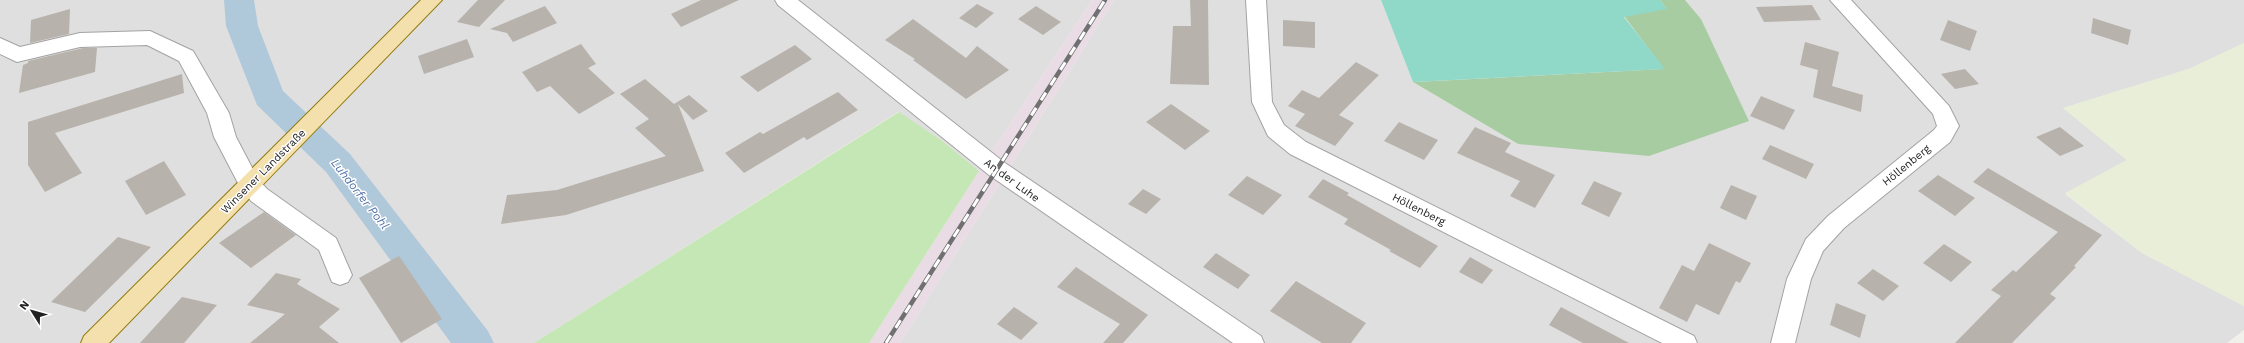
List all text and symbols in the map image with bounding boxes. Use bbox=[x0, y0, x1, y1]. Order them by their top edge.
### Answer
street label: Winsener Landstraße bbox=[218, 126, 308, 216]
street label: Höllenberg bbox=[1880, 142, 1933, 189]
water label: Luhdorfer Pohl bbox=[328, 156, 392, 232]
street label: An der Luhe bbox=[981, 156, 1042, 205]
street label: Höllenberg bbox=[1390, 191, 1448, 228]
north arrow bbox=[12, 291, 52, 331]
text: N bbox=[17, 298, 32, 312]

